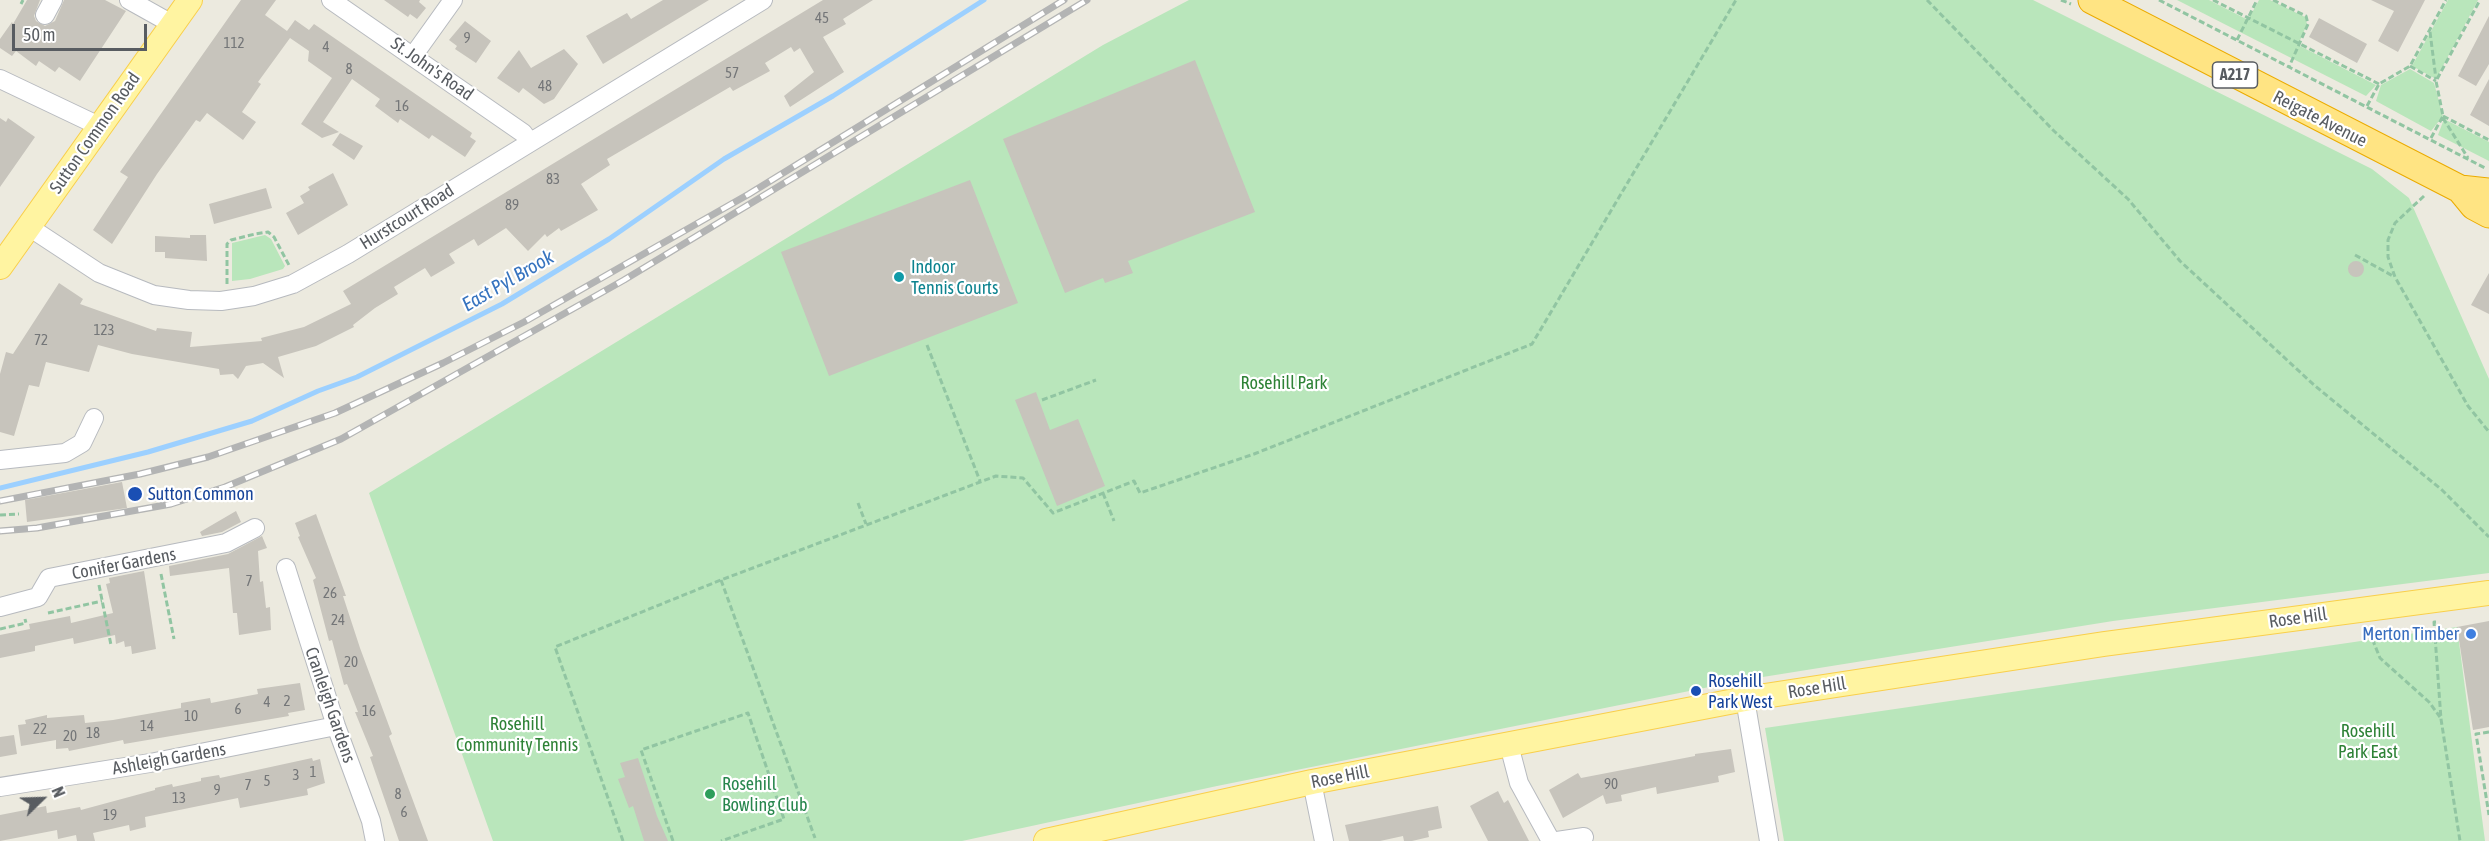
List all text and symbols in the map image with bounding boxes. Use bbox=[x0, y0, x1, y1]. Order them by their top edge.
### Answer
house number: 45 bbox=[815, 9, 829, 27]
scale bar bbox=[15, 12, 150, 50]
text: 50 m bbox=[23, 24, 55, 45]
house number: 9 bbox=[463, 29, 471, 47]
street label: St. John's Road bbox=[387, 33, 477, 105]
house number: 112 bbox=[223, 34, 245, 52]
house number: 4 bbox=[322, 38, 330, 56]
house number: 8 bbox=[345, 60, 353, 78]
road number: A217 bbox=[2212, 62, 2258, 88]
house number: 57 bbox=[725, 64, 739, 82]
street label: Sutton Common Road bbox=[45, 68, 145, 198]
house number: 48 bbox=[538, 77, 552, 95]
street label: Reigate Avenue bbox=[2269, 86, 2371, 152]
house number: 16 bbox=[395, 97, 409, 115]
house number: 83 bbox=[546, 170, 560, 188]
street label: Hurstcourt Road bbox=[356, 180, 458, 254]
house number: 89 bbox=[505, 196, 519, 214]
water label: East Pyl Brook bbox=[458, 245, 558, 317]
place label: Indoor Tennis Courts bbox=[911, 256, 998, 298]
marker: Indoor Tennis Courts bbox=[892, 270, 906, 284]
house number: 123 bbox=[93, 321, 115, 339]
house number: 72 bbox=[34, 331, 48, 349]
park label: Rosehill Park bbox=[1241, 372, 1327, 394]
place label: Sutton Common bbox=[148, 483, 254, 505]
marker: Sutton Common bbox=[126, 485, 144, 503]
street label: Conifer Gardens bbox=[70, 543, 178, 585]
house number: 7 bbox=[245, 572, 253, 590]
house number: 26 bbox=[323, 584, 337, 602]
street label: Rose Hill bbox=[2267, 603, 2329, 633]
house number: 24 bbox=[331, 611, 345, 629]
place label: Merton Timber bbox=[2362, 623, 2459, 645]
marker: Merton Timber bbox=[2464, 627, 2478, 641]
street label: Cranleigh Gardens bbox=[300, 644, 360, 766]
house number: 20 bbox=[344, 653, 358, 671]
place label: Rosehill Park West bbox=[1708, 670, 1773, 712]
street label: Rose Hill bbox=[1786, 673, 1848, 703]
marker: Rosehill Park West bbox=[1689, 684, 1703, 698]
house number: 2 bbox=[283, 692, 291, 710]
house number: 4 bbox=[263, 693, 271, 711]
house number: 6 bbox=[234, 700, 242, 718]
house number: 16 bbox=[362, 702, 376, 720]
house number: 10 bbox=[184, 707, 198, 725]
park label: Rosehill Community Tennis bbox=[456, 713, 578, 756]
house number: 14 bbox=[140, 717, 154, 735]
house number: 22 bbox=[33, 720, 47, 738]
park label: Rosehill Park East bbox=[2338, 720, 2398, 762]
house number: 18 bbox=[86, 724, 100, 742]
house number: 20 bbox=[63, 727, 77, 745]
street label: Ashleigh Gardens bbox=[111, 738, 227, 780]
street label: Rose Hill bbox=[1309, 761, 1371, 793]
house number: 1 bbox=[309, 763, 317, 781]
house number: 3 bbox=[292, 766, 300, 784]
north arrow bbox=[12, 769, 72, 829]
house number: 5 bbox=[263, 772, 271, 790]
place label: Rosehill Bowling Club bbox=[722, 773, 807, 816]
house number: 90 bbox=[1604, 775, 1618, 793]
house number: 7 bbox=[244, 776, 252, 794]
house number: 9 bbox=[213, 781, 221, 799]
text: N bbox=[48, 784, 69, 800]
house number: 8 bbox=[394, 785, 402, 803]
marker: Rosehill Bowling Club bbox=[703, 787, 717, 801]
house number: 13 bbox=[172, 789, 186, 807]
house number: 6 bbox=[400, 803, 408, 821]
house number: 19 bbox=[103, 806, 117, 824]

